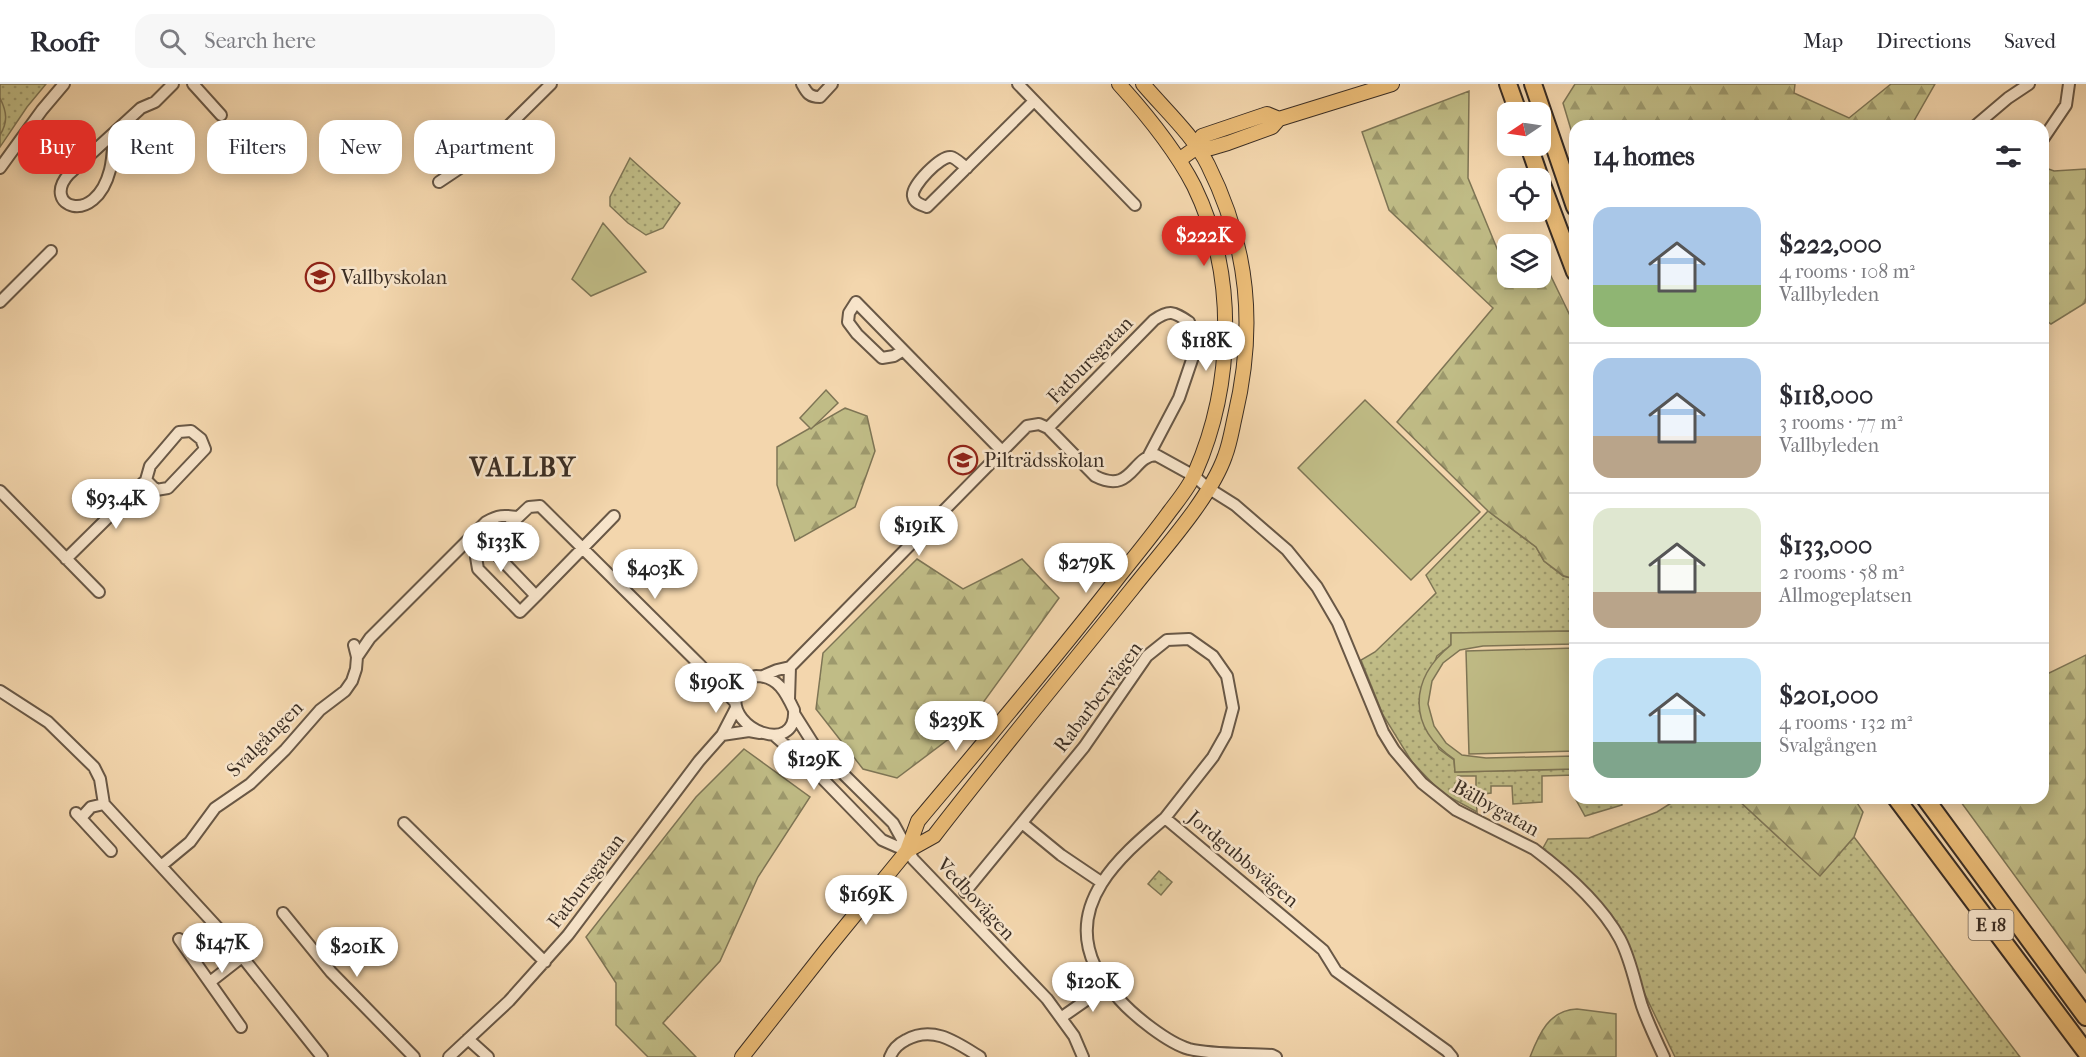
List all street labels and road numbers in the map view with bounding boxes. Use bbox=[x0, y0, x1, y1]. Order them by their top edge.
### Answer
street label: Fatbursgatan bbox=[1043, 311, 1138, 408]
street label: Rabarbervägen bbox=[1049, 637, 1147, 757]
street label: Svalgången bbox=[222, 696, 308, 782]
street label: Bälbygatan bbox=[1449, 775, 1544, 841]
street label: Jordgubbsvägen bbox=[1181, 805, 1304, 912]
street label: Fatbursgatan bbox=[543, 829, 629, 933]
street label: Vedbovägen bbox=[931, 852, 1020, 945]
road number: E 18 bbox=[1968, 910, 2014, 940]

